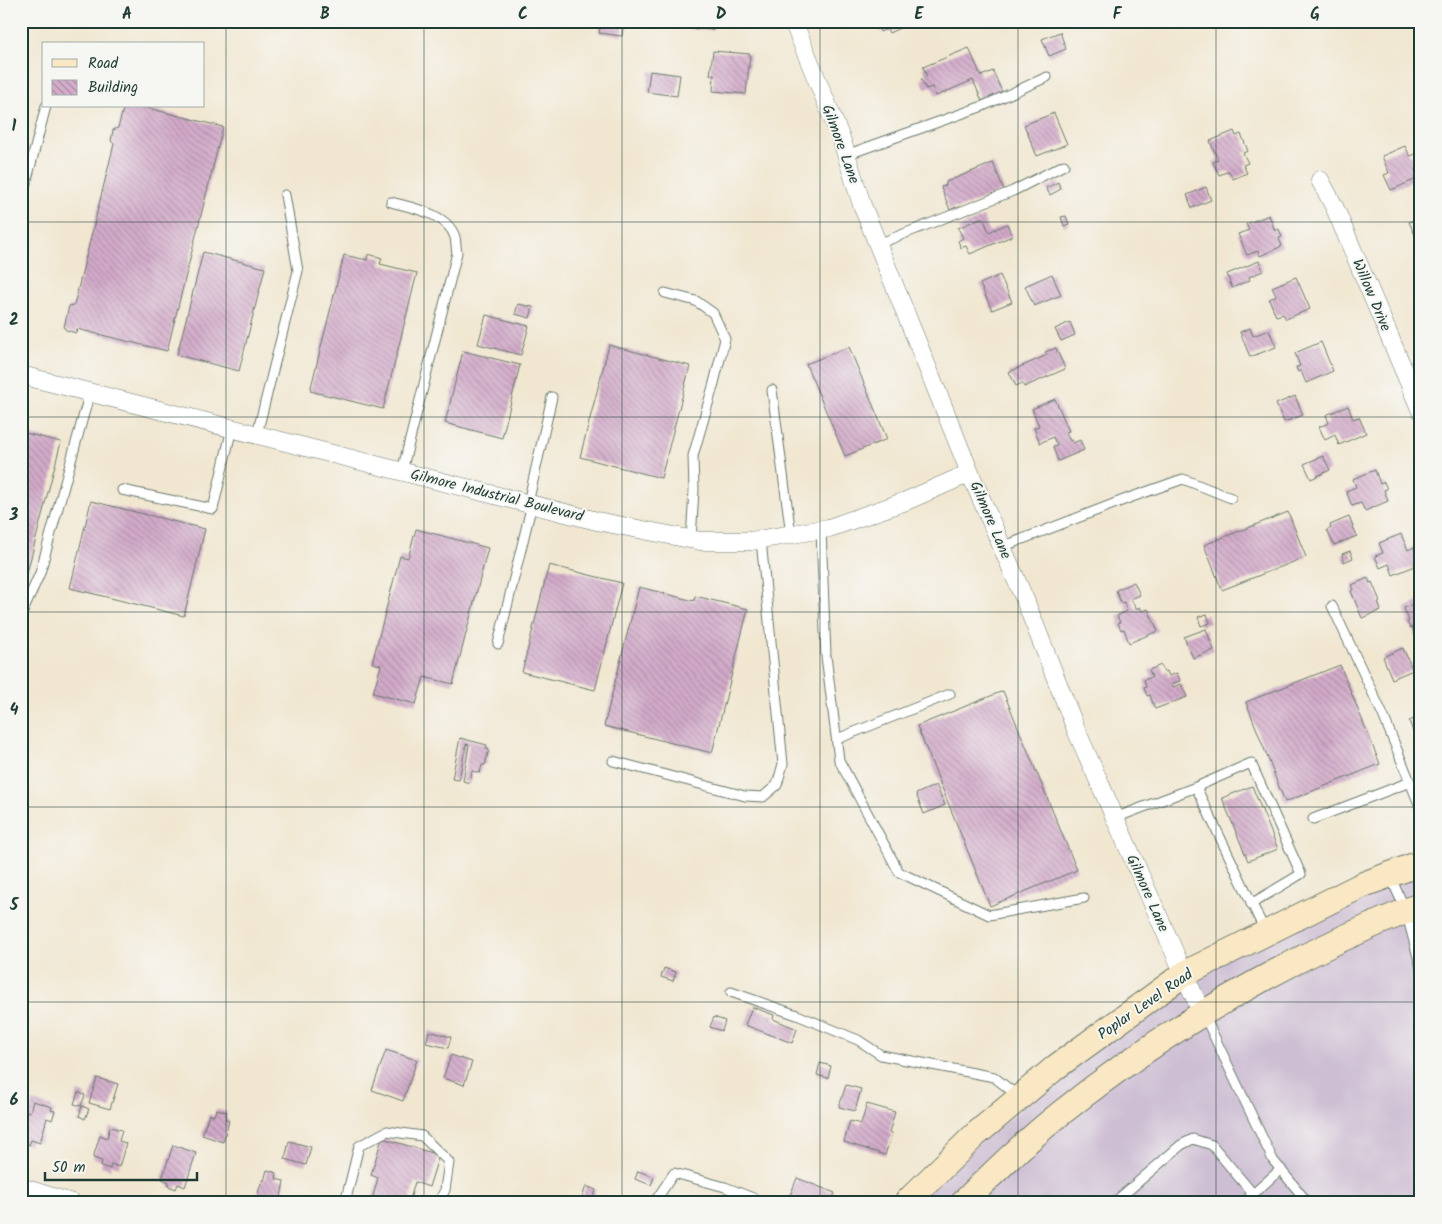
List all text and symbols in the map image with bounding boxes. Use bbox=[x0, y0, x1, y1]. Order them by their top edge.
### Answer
text: A bbox=[122, 2, 132, 27]
text: B bbox=[320, 2, 330, 27]
text: C bbox=[518, 2, 528, 27]
text: D bbox=[716, 2, 727, 27]
text: E bbox=[915, 2, 925, 27]
text: F bbox=[1113, 2, 1123, 27]
text: G bbox=[1310, 2, 1320, 27]
legend bbox=[42, 42, 205, 108]
text: Road bbox=[88, 52, 119, 76]
text: Building bbox=[88, 76, 138, 100]
street label: Gilmore Lane bbox=[815, 101, 866, 188]
text: 1 bbox=[12, 114, 17, 139]
street label: Willow Drive bbox=[1345, 255, 1397, 336]
text: 2 bbox=[9, 308, 19, 333]
street label: Gilmore Industrial Boulevard bbox=[408, 463, 586, 529]
street label: Gilmore Lane bbox=[963, 478, 1017, 563]
text: 3 bbox=[9, 503, 19, 528]
text: 4 bbox=[10, 698, 19, 723]
street label: Gilmore Lane bbox=[1119, 851, 1175, 936]
text: 5 bbox=[9, 893, 20, 918]
street label: Poplar Level Road bbox=[1093, 963, 1199, 1047]
text: 6 bbox=[10, 1088, 19, 1113]
scale bar bbox=[45, 1149, 198, 1181]
text: 50 m bbox=[52, 1156, 86, 1180]

